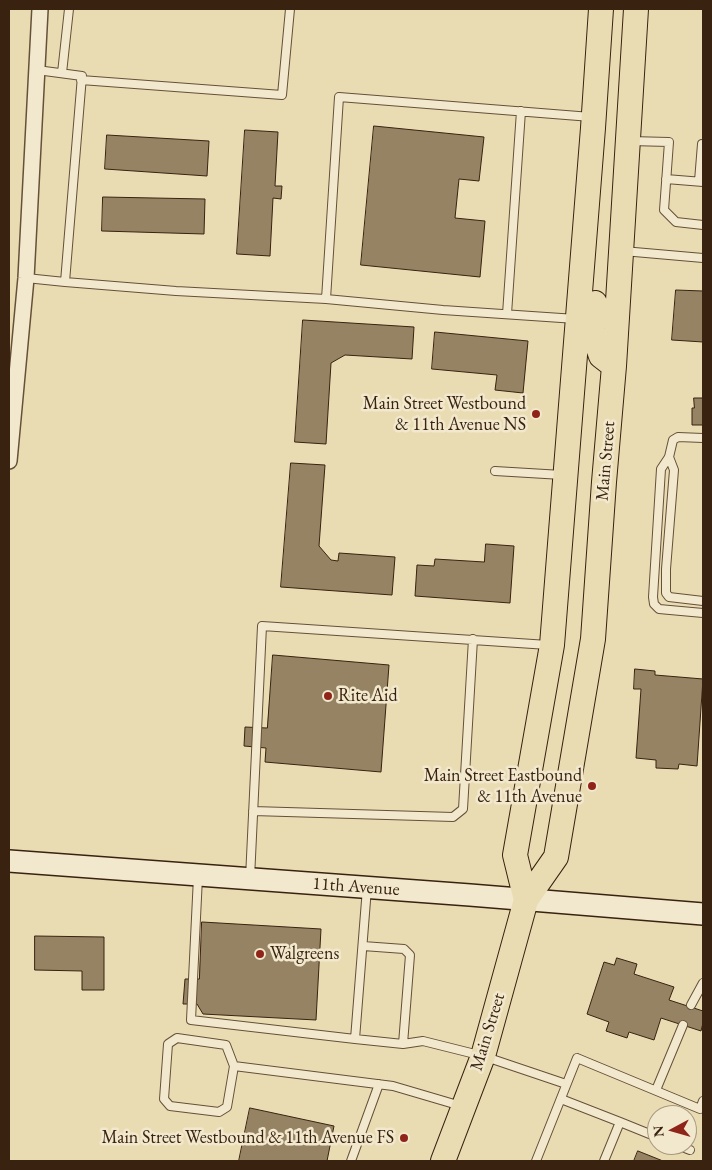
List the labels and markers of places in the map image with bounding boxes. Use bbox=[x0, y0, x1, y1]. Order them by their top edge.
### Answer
place label: Main Street Westbound & 11th Avenue NS bbox=[363, 393, 526, 436]
marker: Main Street Westbound & 11th Avenue NS bbox=[530, 408, 542, 420]
place label: Rite Aid bbox=[338, 685, 397, 707]
marker: Rite Aid bbox=[322, 690, 334, 702]
place label: Main Street Eastbound & 11th Avenue bbox=[424, 765, 582, 808]
marker: Main Street Eastbound & 11th Avenue bbox=[586, 780, 598, 792]
place label: Walgreens bbox=[270, 943, 339, 965]
marker: Walgreens bbox=[254, 948, 266, 960]
place label: Main Street Westbound & 11th Avenue FS bbox=[101, 1127, 394, 1149]
marker: Main Street Westbound & 11th Avenue FS bbox=[398, 1132, 410, 1144]

